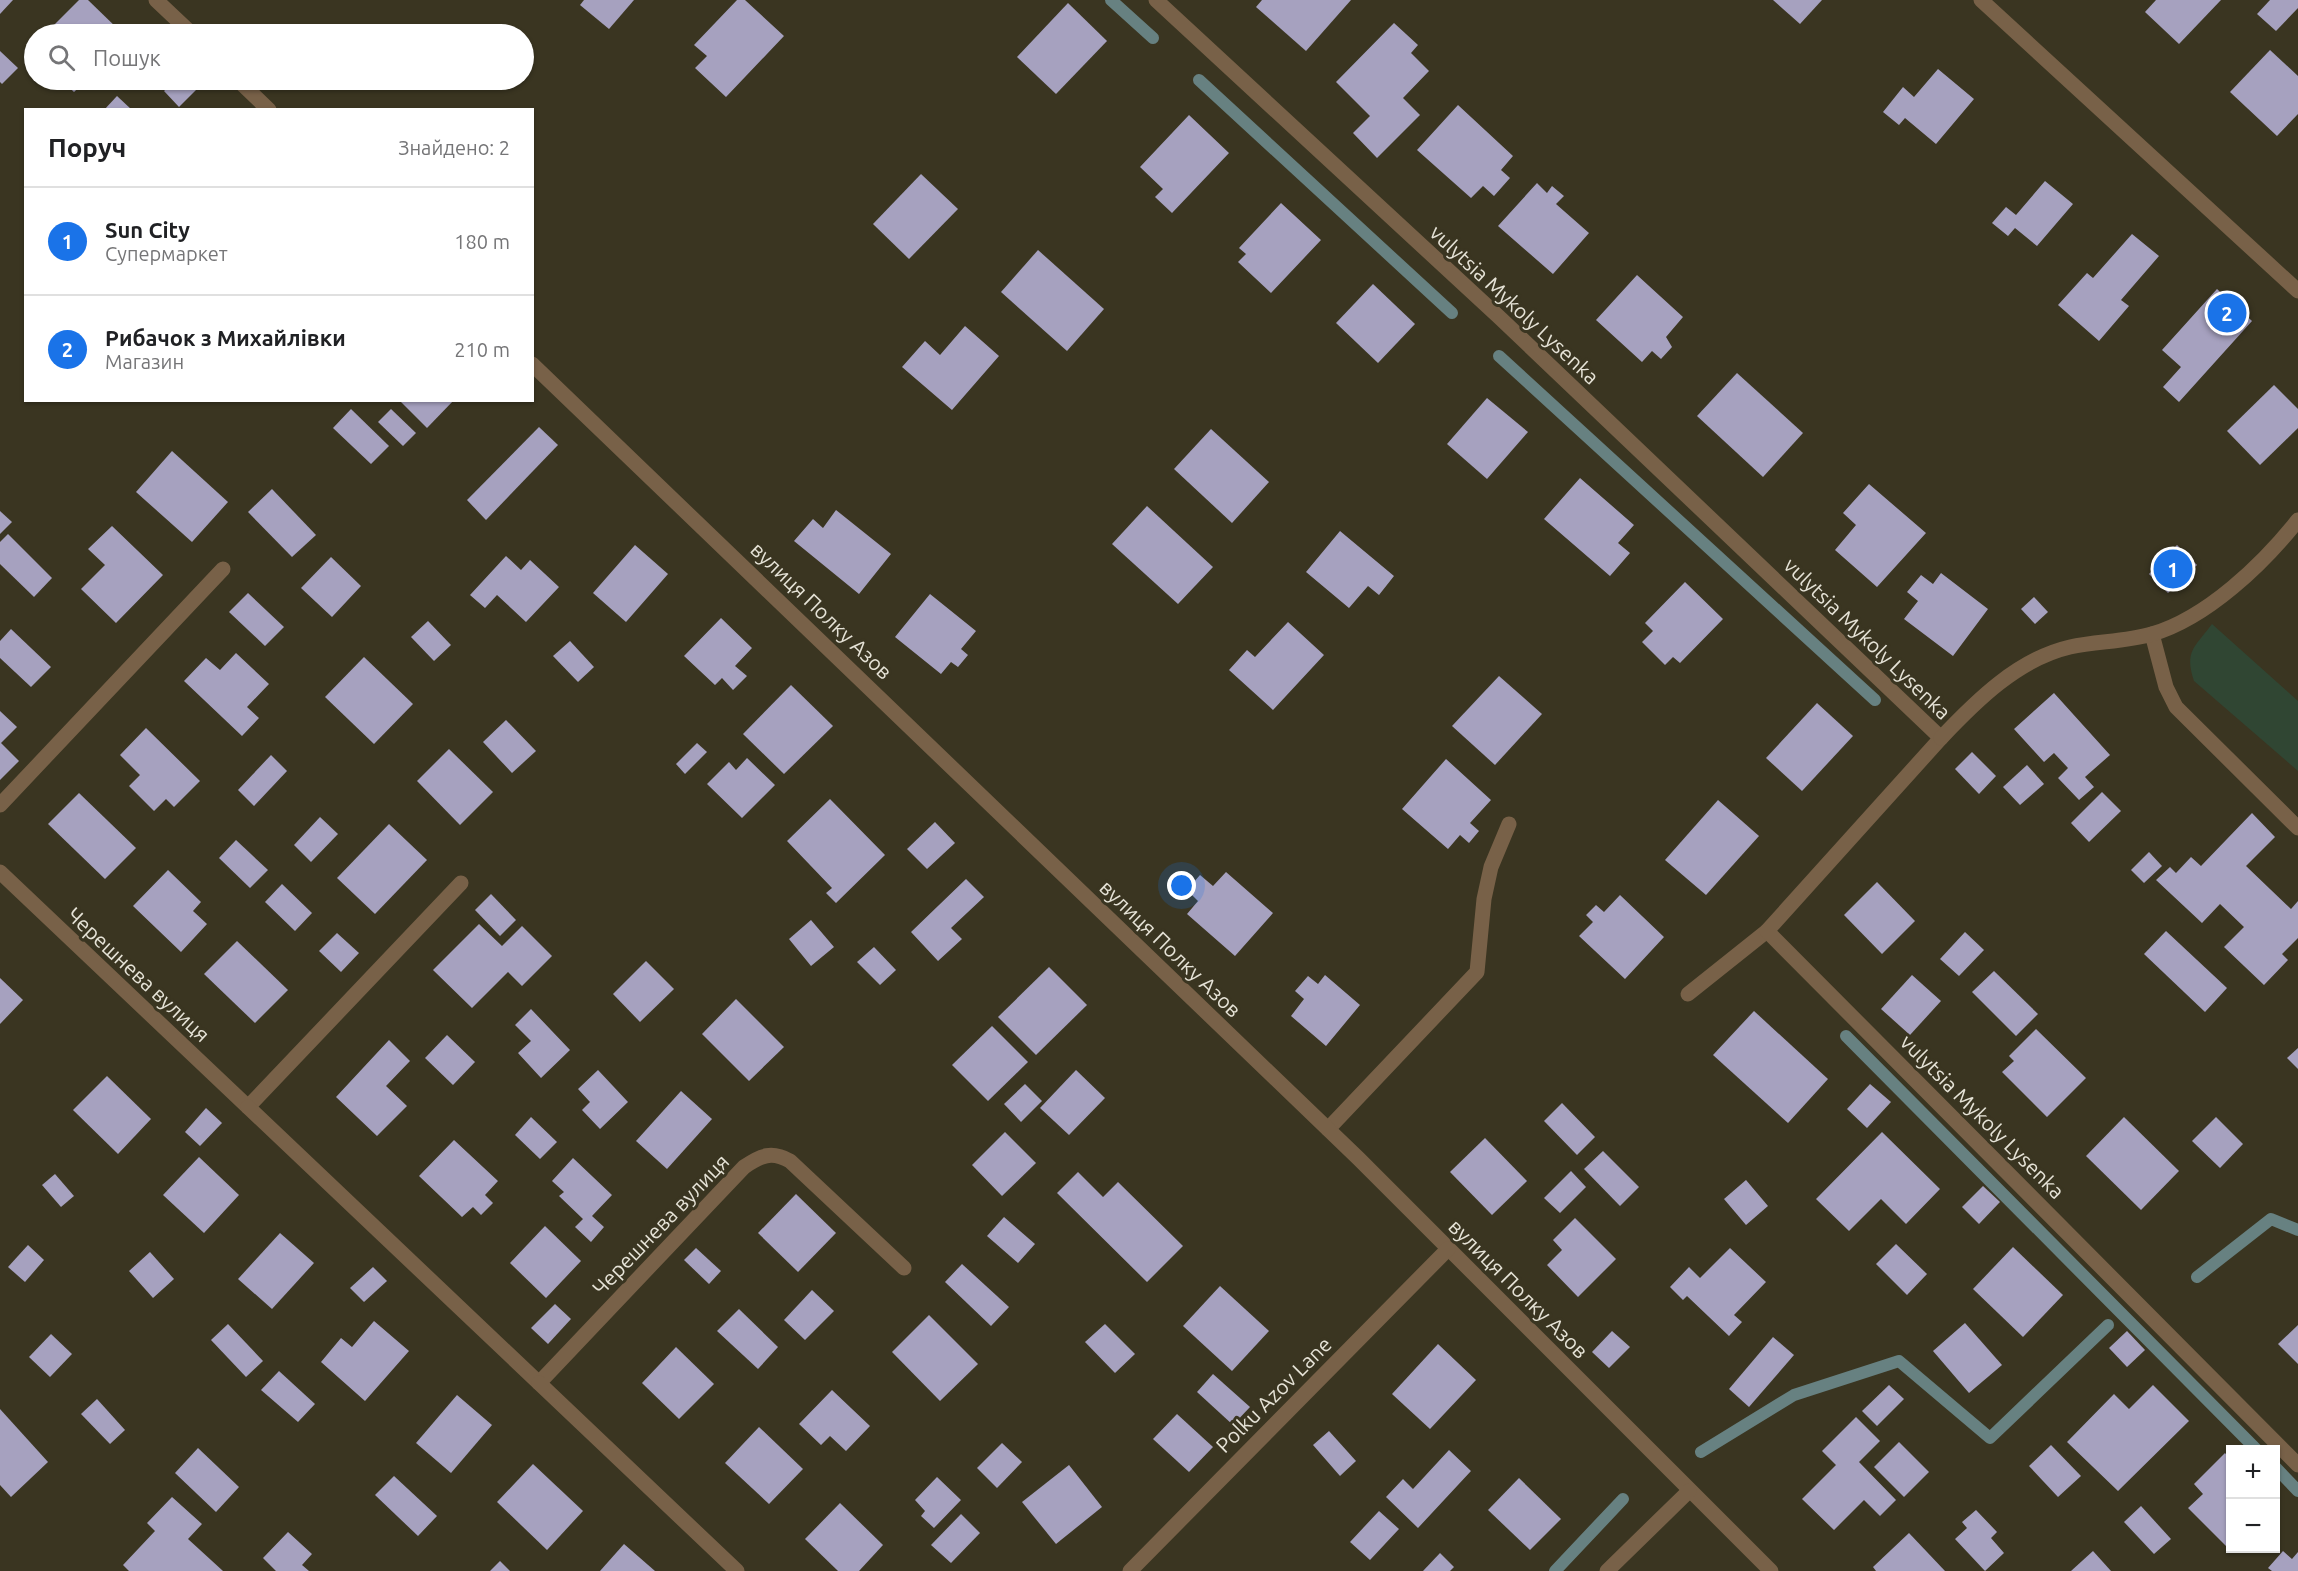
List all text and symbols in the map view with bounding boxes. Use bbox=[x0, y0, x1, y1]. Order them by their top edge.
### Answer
search box bbox=[24, 24, 534, 90]
icon: search bbox=[45, 41, 78, 74]
text: Пошук bbox=[93, 45, 161, 70]
text: Поруч bbox=[48, 133, 126, 162]
text: Знайдено: 2 bbox=[398, 136, 510, 159]
text: Sun City bbox=[105, 217, 190, 242]
street label: vulytsia Mykoly Lysenka bbox=[1425, 220, 1604, 389]
text: 1 bbox=[62, 230, 73, 253]
text: 180 m bbox=[454, 230, 510, 253]
text: Супермаркет bbox=[105, 242, 228, 265]
pin: 2 bbox=[2208, 290, 2246, 336]
text: Рибачок з Михайлівки bbox=[105, 325, 346, 350]
text: 2 bbox=[62, 338, 73, 361]
text: 210 m bbox=[454, 338, 510, 361]
text: Магазин bbox=[105, 350, 184, 373]
street label: вулиця Полку Азов bbox=[746, 537, 897, 684]
pin: 1 bbox=[2154, 546, 2192, 592]
street label: vulytsia Mykoly Lysenka bbox=[1780, 553, 1956, 724]
your location bbox=[1167, 871, 1196, 900]
street label: вулиця Полку Азов bbox=[1095, 875, 1246, 1022]
street label: Черешнева вулиця bbox=[62, 902, 215, 1047]
street label: vulytsia Mykoly Lysenka bbox=[1896, 1029, 2070, 1203]
street label: Черешнева вулиця bbox=[587, 1149, 734, 1300]
street label: вулиця Полку Азов bbox=[1444, 1214, 1593, 1363]
street label: Polku Azov Lane bbox=[1211, 1332, 1336, 1457]
map controls bbox=[2226, 1445, 2280, 1553]
button: + bbox=[2226, 1445, 2280, 1499]
button: − bbox=[2226, 1499, 2280, 1553]

